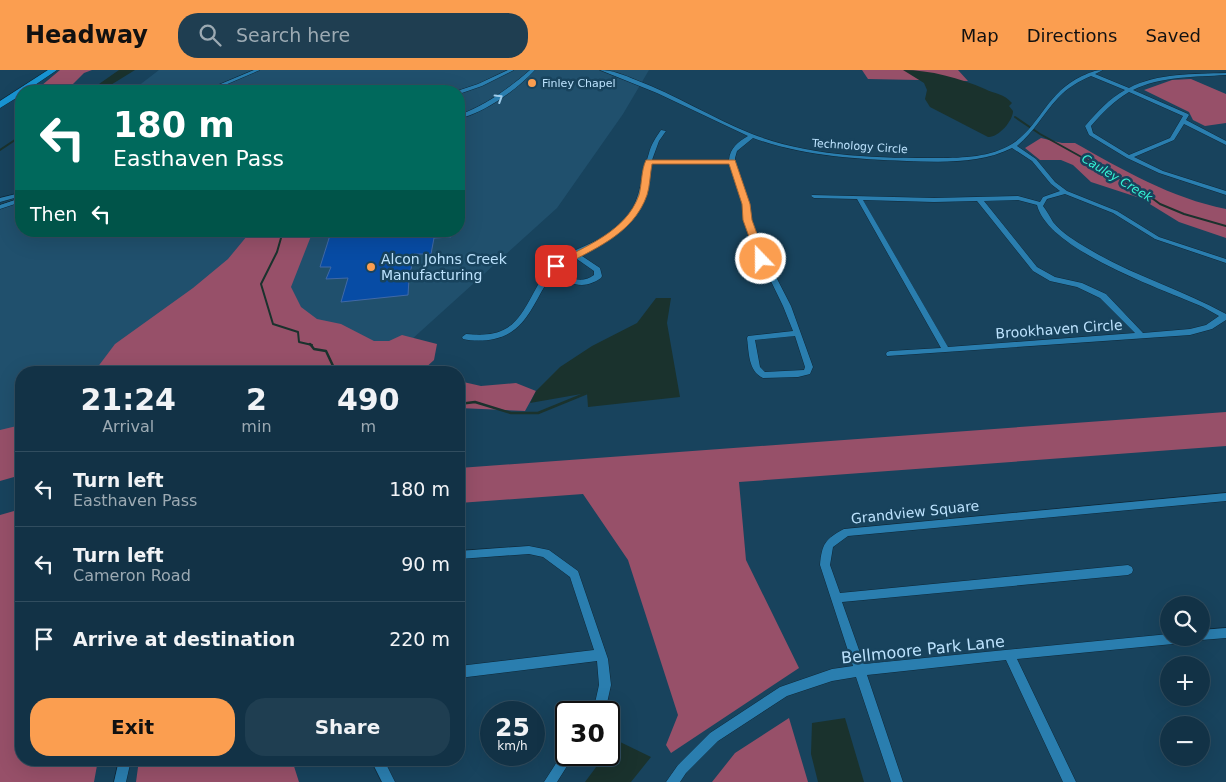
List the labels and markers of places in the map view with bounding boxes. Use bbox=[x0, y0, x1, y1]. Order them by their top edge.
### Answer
marker: Finley Chapel bbox=[526, 77, 538, 89]
place label: Finley Chapel bbox=[542, 77, 616, 90]
pin bbox=[535, 245, 577, 287]
place label: Alcon Johns Creek Manufacturing bbox=[381, 251, 508, 283]
marker: Alcon Johns Creek Manufacturing bbox=[365, 261, 377, 273]

